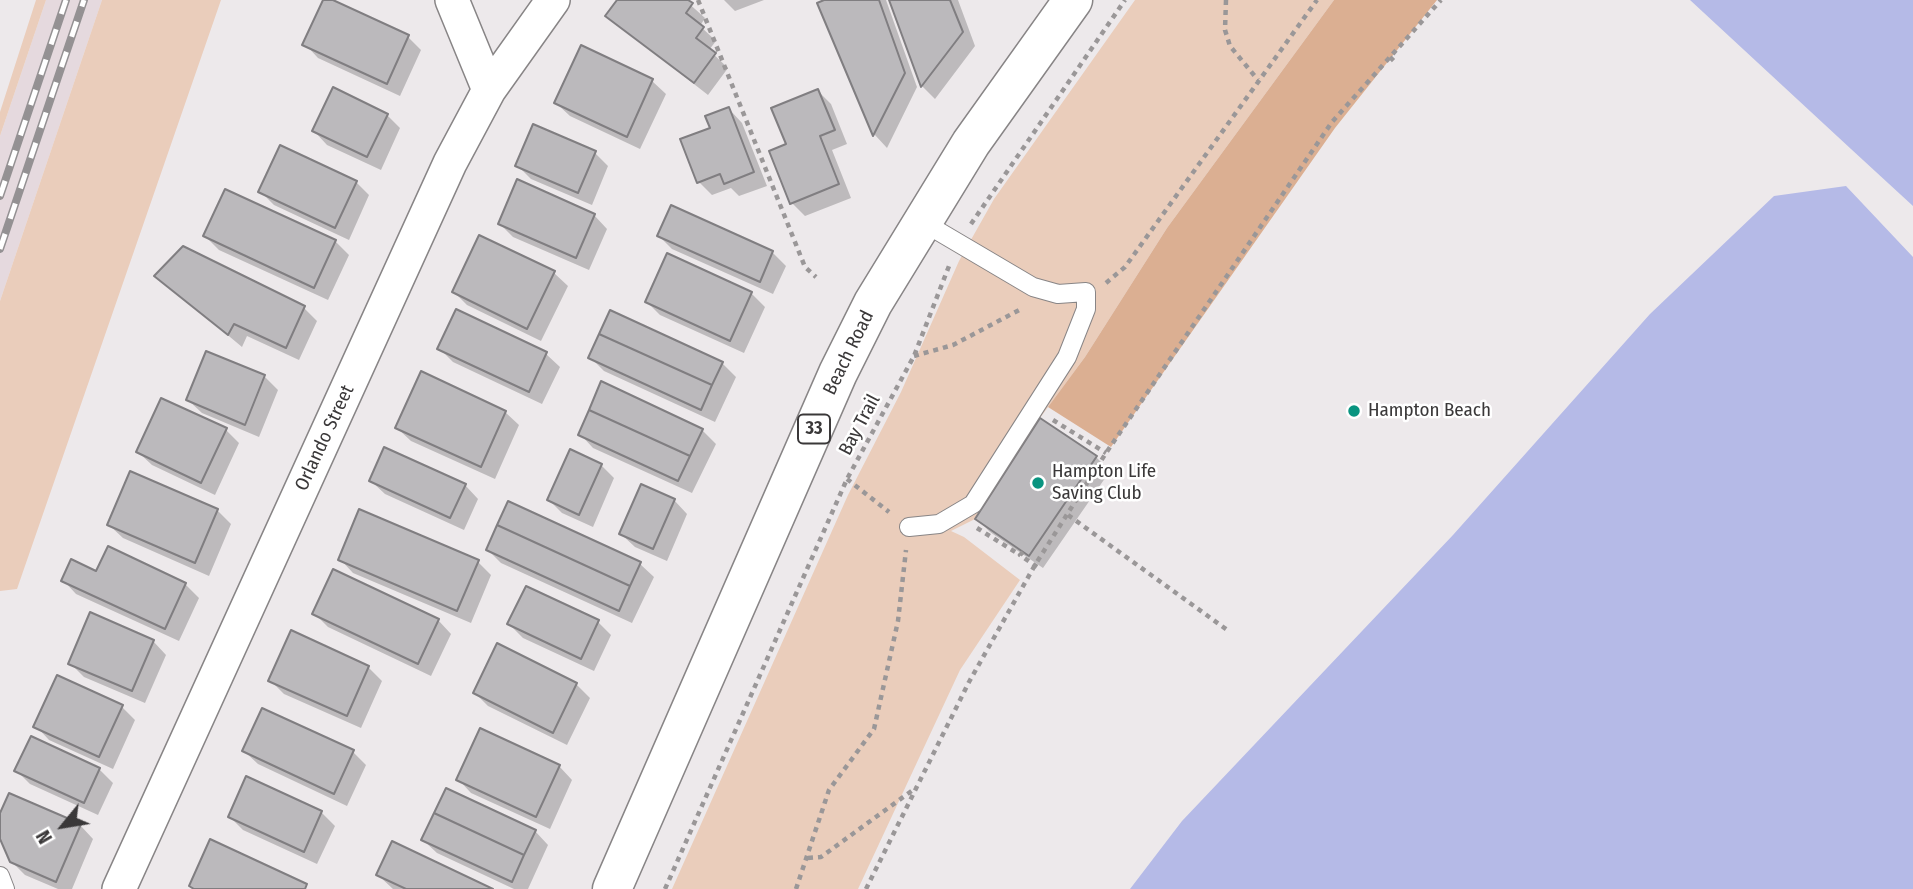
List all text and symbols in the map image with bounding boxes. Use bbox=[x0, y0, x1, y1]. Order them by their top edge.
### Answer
street label: Beach Road bbox=[819, 307, 879, 399]
street label: Orlando Street bbox=[291, 381, 359, 495]
street label: Bay Trail bbox=[835, 391, 885, 459]
place label: Hampton Beach bbox=[1368, 400, 1491, 422]
marker: Hampton Beach bbox=[1346, 403, 1362, 419]
road number: 33 bbox=[798, 414, 830, 444]
place label: Hampton Life Saving Club bbox=[1052, 461, 1156, 505]
marker: Hampton Life Saving Club bbox=[1030, 475, 1046, 491]
north arrow bbox=[28, 791, 98, 861]
text: N bbox=[32, 826, 57, 847]

